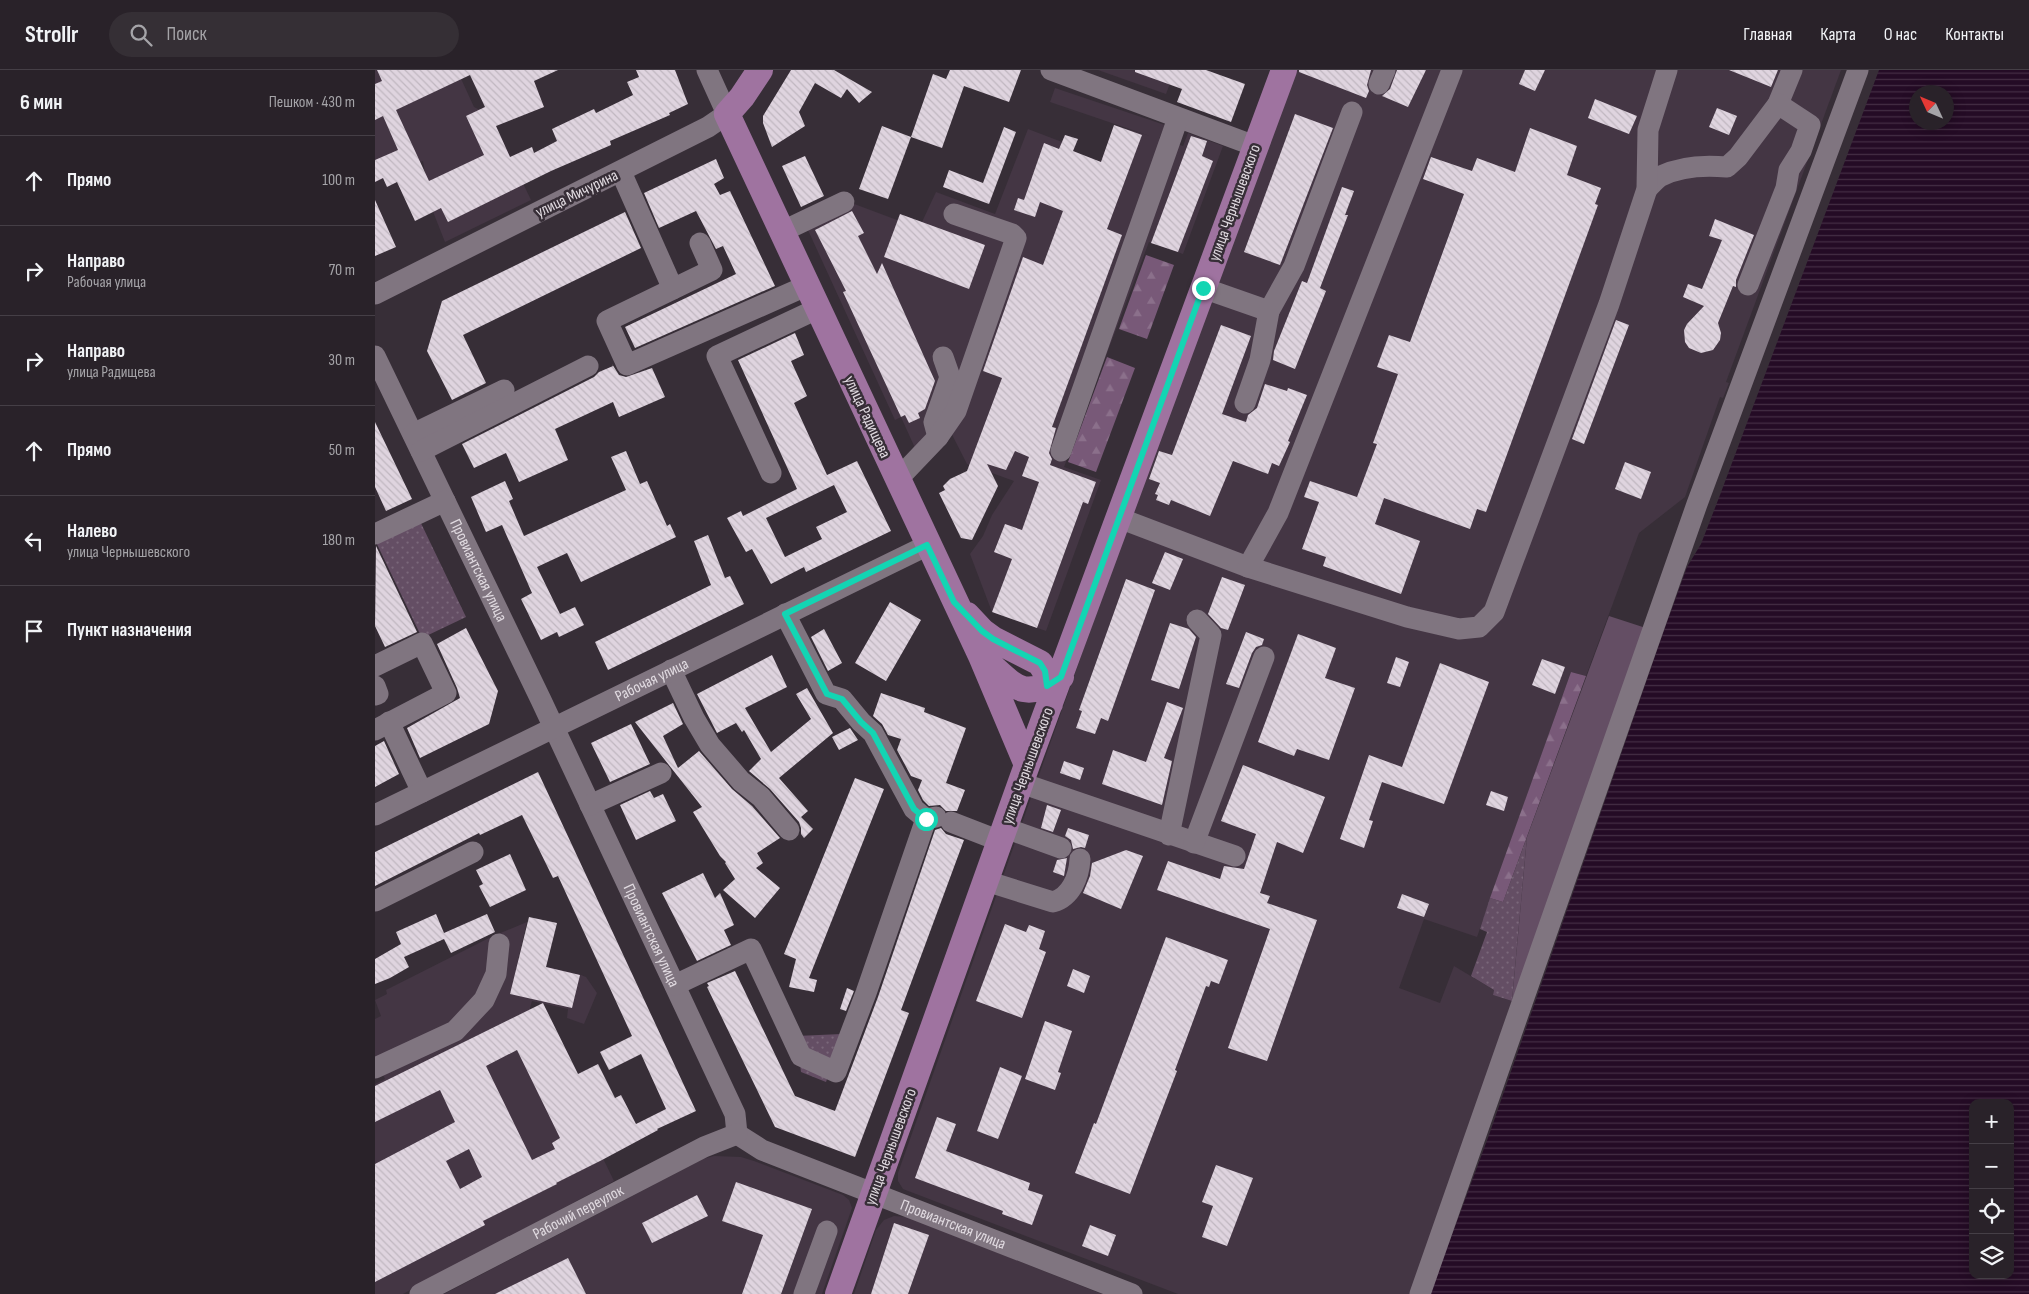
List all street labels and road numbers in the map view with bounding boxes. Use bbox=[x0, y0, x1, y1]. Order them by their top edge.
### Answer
street label: улица Чернышевского bbox=[1205, 142, 1265, 264]
street label: улица Мичурина bbox=[533, 166, 621, 222]
street label: улица Радищева bbox=[840, 373, 894, 461]
street label: Провиантская улица bbox=[446, 516, 511, 625]
street label: Рабочая улица bbox=[612, 654, 692, 706]
street label: улица Чернышевского bbox=[998, 705, 1058, 827]
street label: Провиантская улица bbox=[619, 881, 684, 990]
street label: улица Чернышевского bbox=[861, 1086, 921, 1208]
street label: Рабочий переулок bbox=[530, 1180, 627, 1243]
street label: Провиантская улица bbox=[898, 1195, 1008, 1253]

